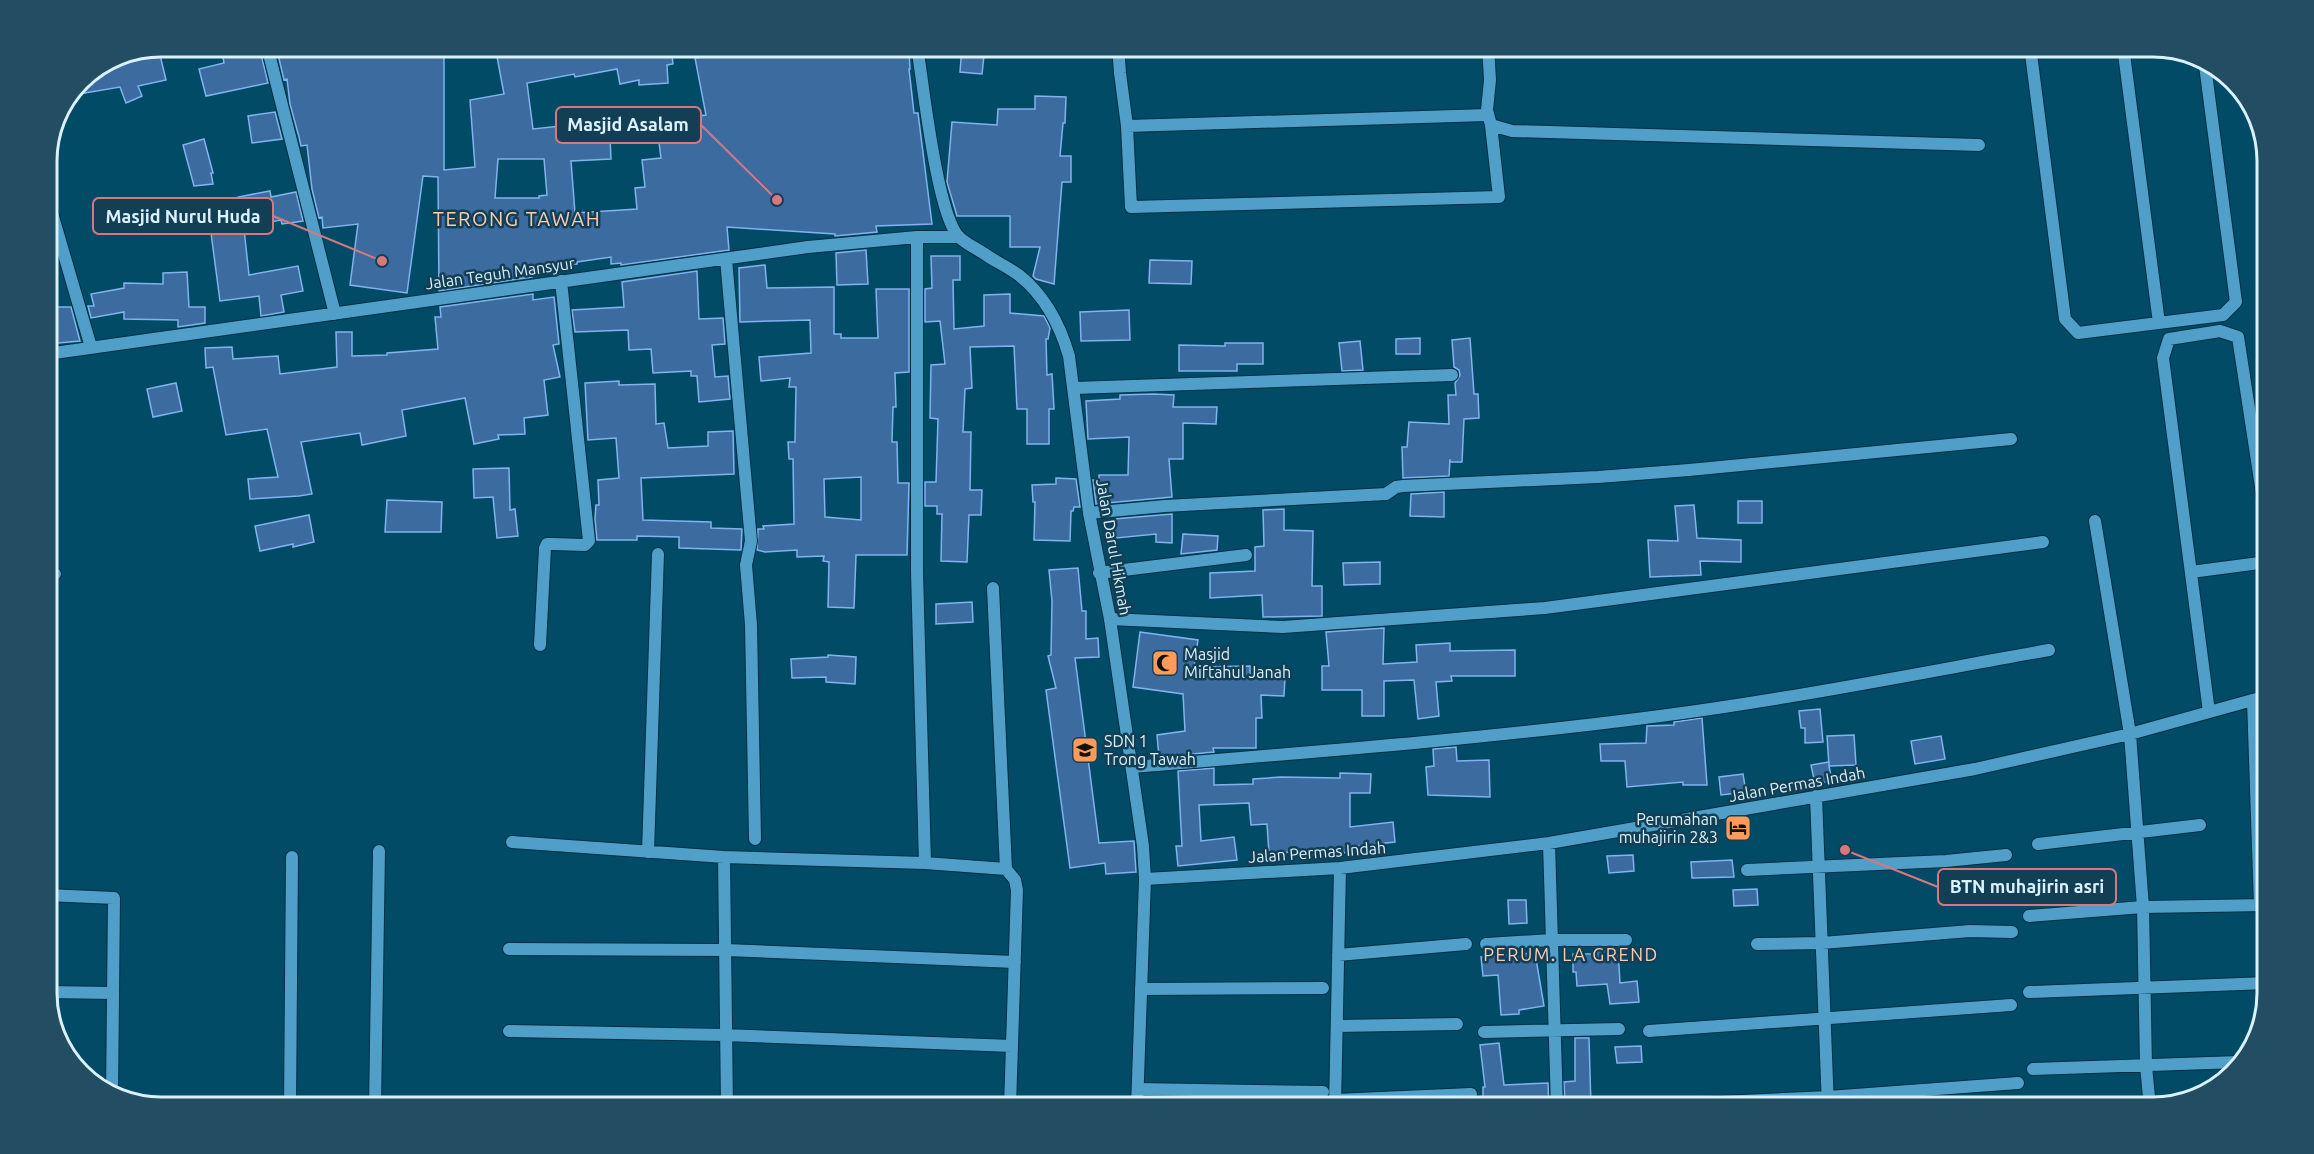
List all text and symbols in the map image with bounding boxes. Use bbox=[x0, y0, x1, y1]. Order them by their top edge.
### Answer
callout: Masjid Asalam bbox=[556, 107, 701, 143]
text: Masjid Asalam bbox=[567, 114, 689, 134]
callout: Masjid Nurul Huda bbox=[93, 198, 273, 234]
text: Masjid Nurul Huda bbox=[105, 206, 261, 226]
district label: TERONG TAWAH bbox=[433, 207, 601, 230]
street label: Jalan Teguh Mansyur bbox=[424, 254, 576, 292]
street label: Jalan Darul Hikmah bbox=[1093, 477, 1135, 617]
place label: Masjid Miftahul Janah bbox=[1184, 645, 1291, 681]
mosque icon: Masjid Miftahul Janah bbox=[1150, 648, 1180, 678]
place label: SDN 1 Trong Tawah bbox=[1104, 732, 1196, 768]
school or university icon: SDN 1 Trong Tawah bbox=[1070, 735, 1100, 765]
street label: Jalan Permas Indah bbox=[1727, 763, 1867, 805]
place label: Perumahan muhajirin 2&3 bbox=[1619, 810, 1718, 846]
hotel icon: Perumahan muhajirin 2&3 bbox=[1723, 813, 1753, 843]
street label: Jalan Permas Indah bbox=[1247, 838, 1387, 866]
callout: BTN muhajirin asri bbox=[1938, 869, 2116, 905]
text: BTN muhajirin asri bbox=[1950, 876, 2104, 896]
district label: PERUM. LA GREND bbox=[1483, 944, 1659, 964]

